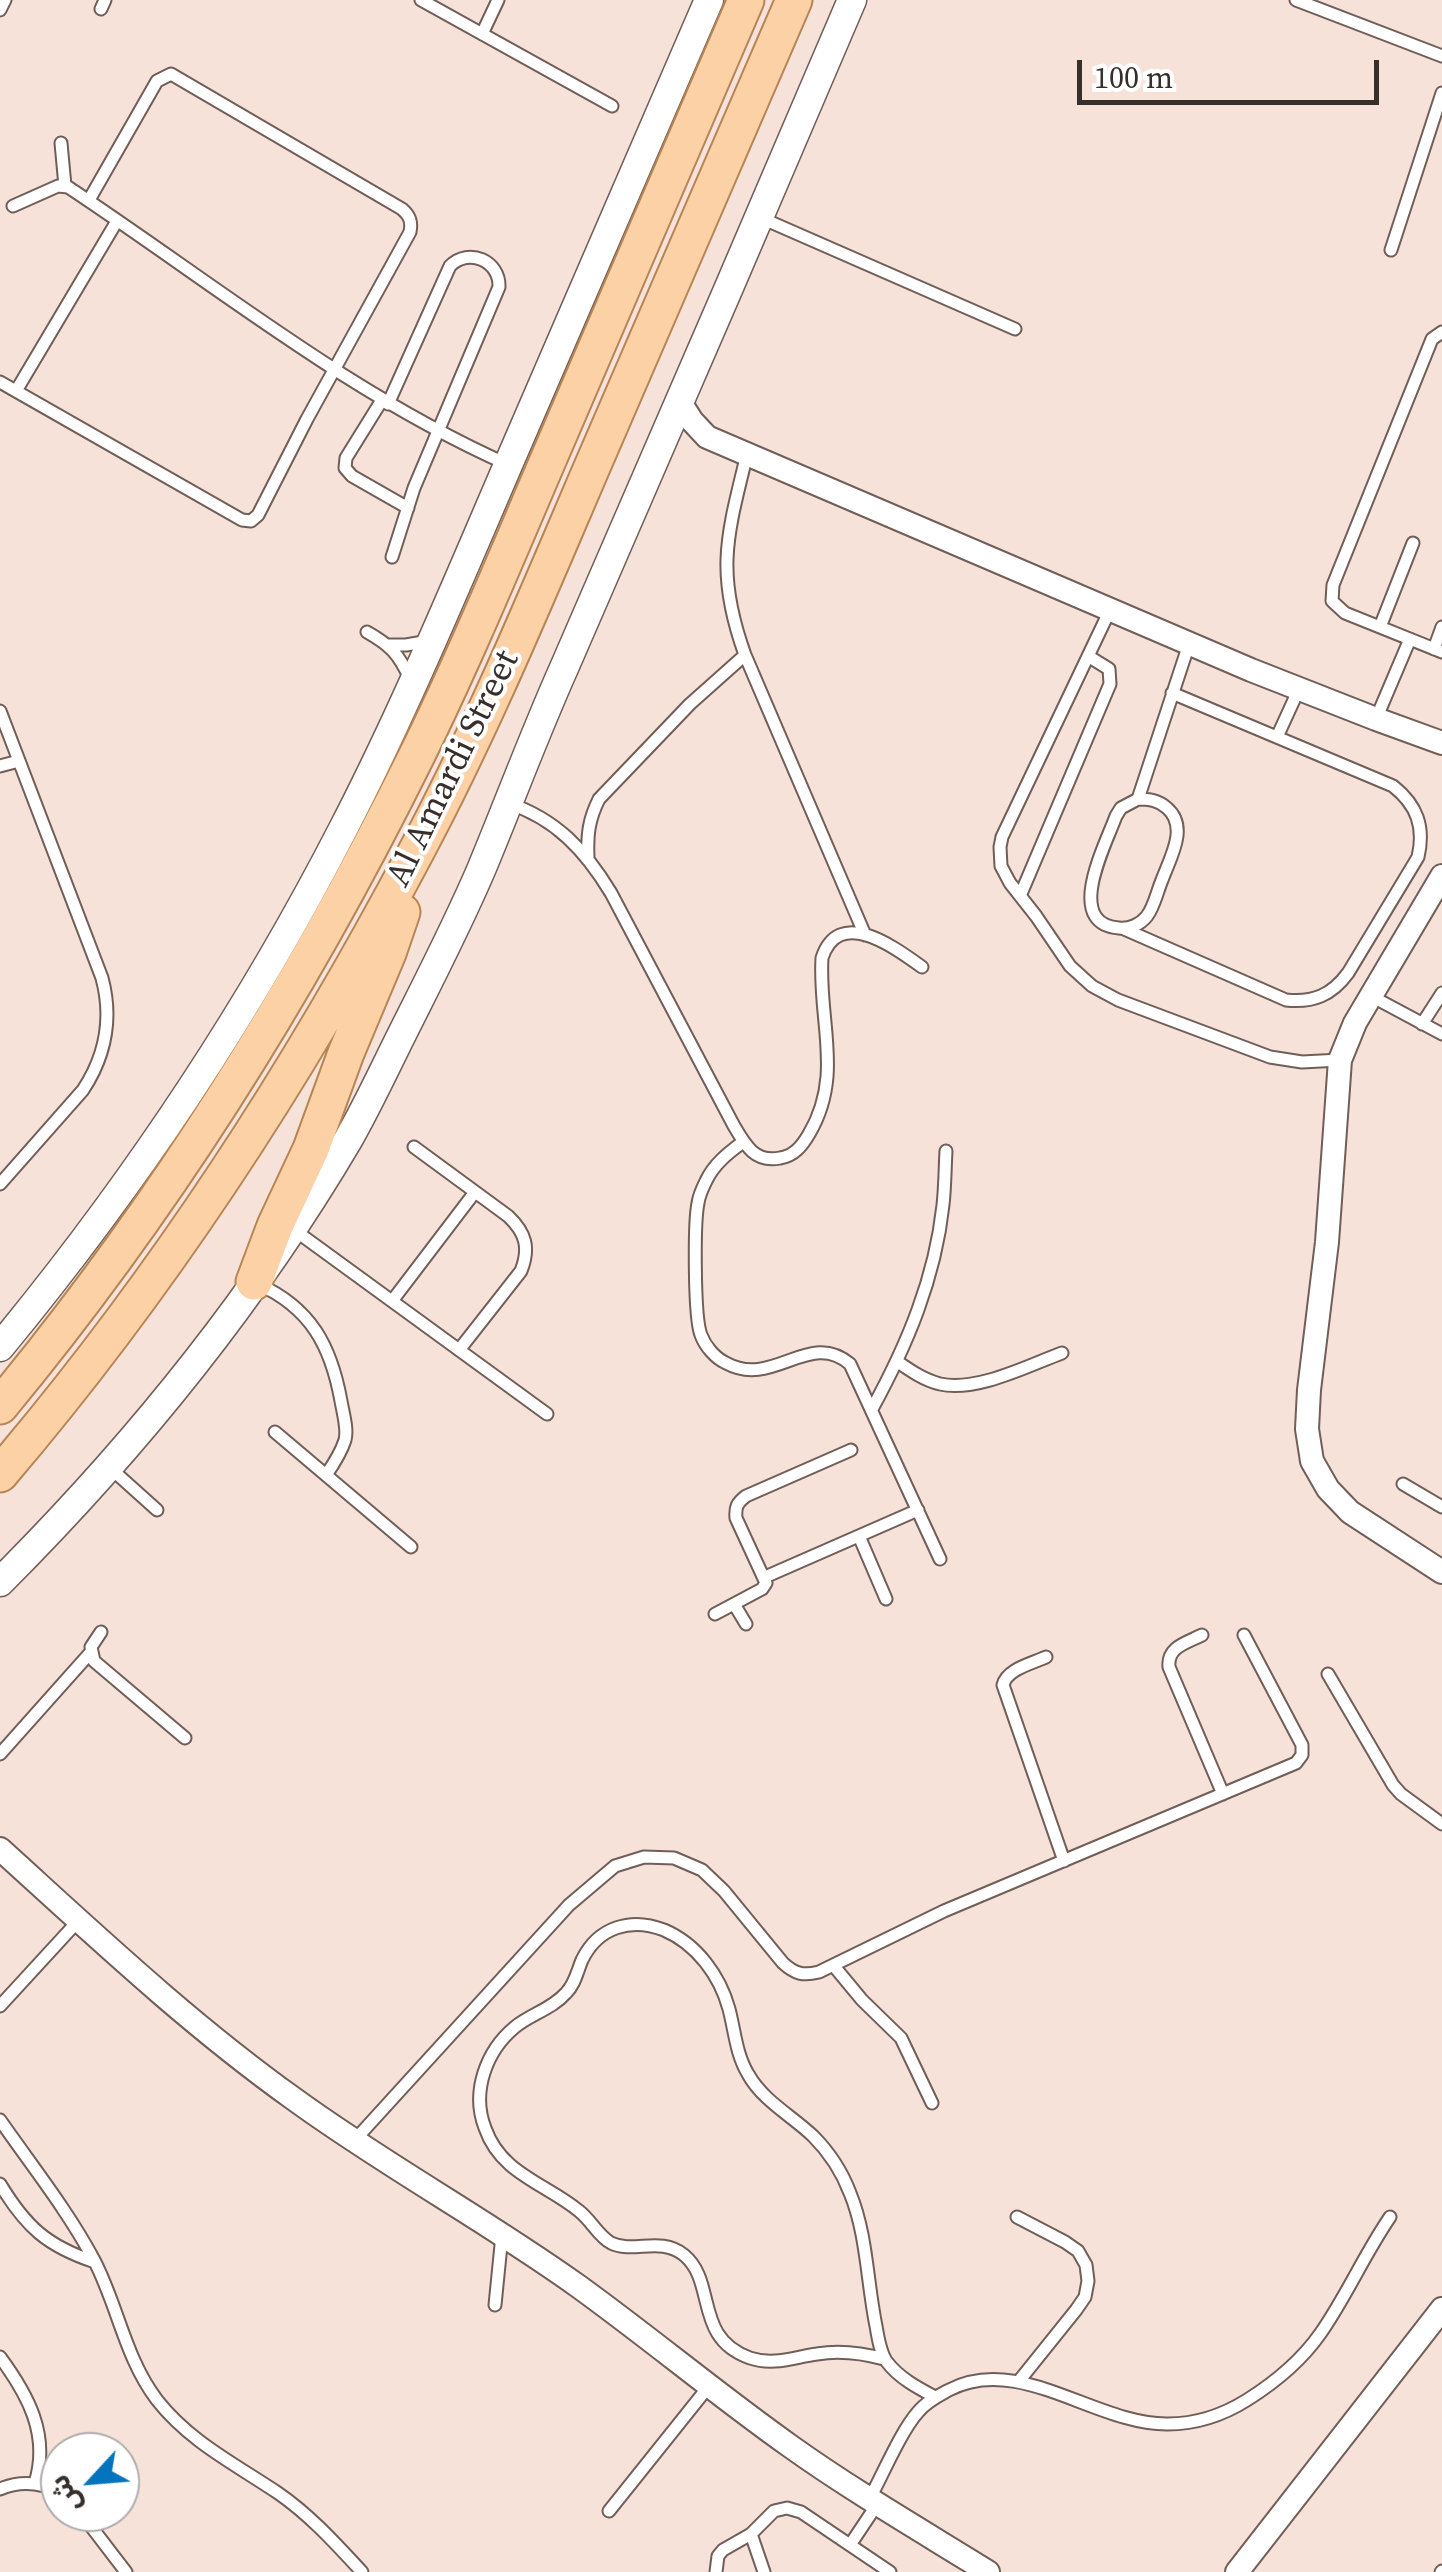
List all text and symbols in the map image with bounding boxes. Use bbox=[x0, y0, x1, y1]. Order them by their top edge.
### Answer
scale bar bbox=[1082, 40, 1384, 102]
text: 100 m bbox=[1094, 57, 1173, 98]
street label: Al Amardi Street bbox=[379, 644, 529, 894]
north arrow bbox=[40, 2432, 140, 2532]
text: ش bbox=[39, 2469, 90, 2520]

